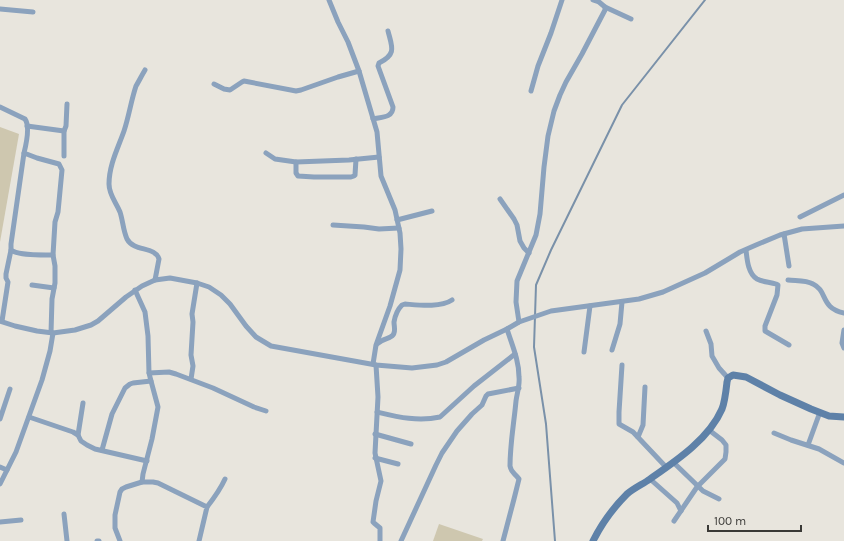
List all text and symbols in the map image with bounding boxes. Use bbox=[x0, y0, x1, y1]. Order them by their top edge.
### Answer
scale bar bbox=[708, 507, 801, 533]
text: 100 m bbox=[714, 514, 746, 528]

